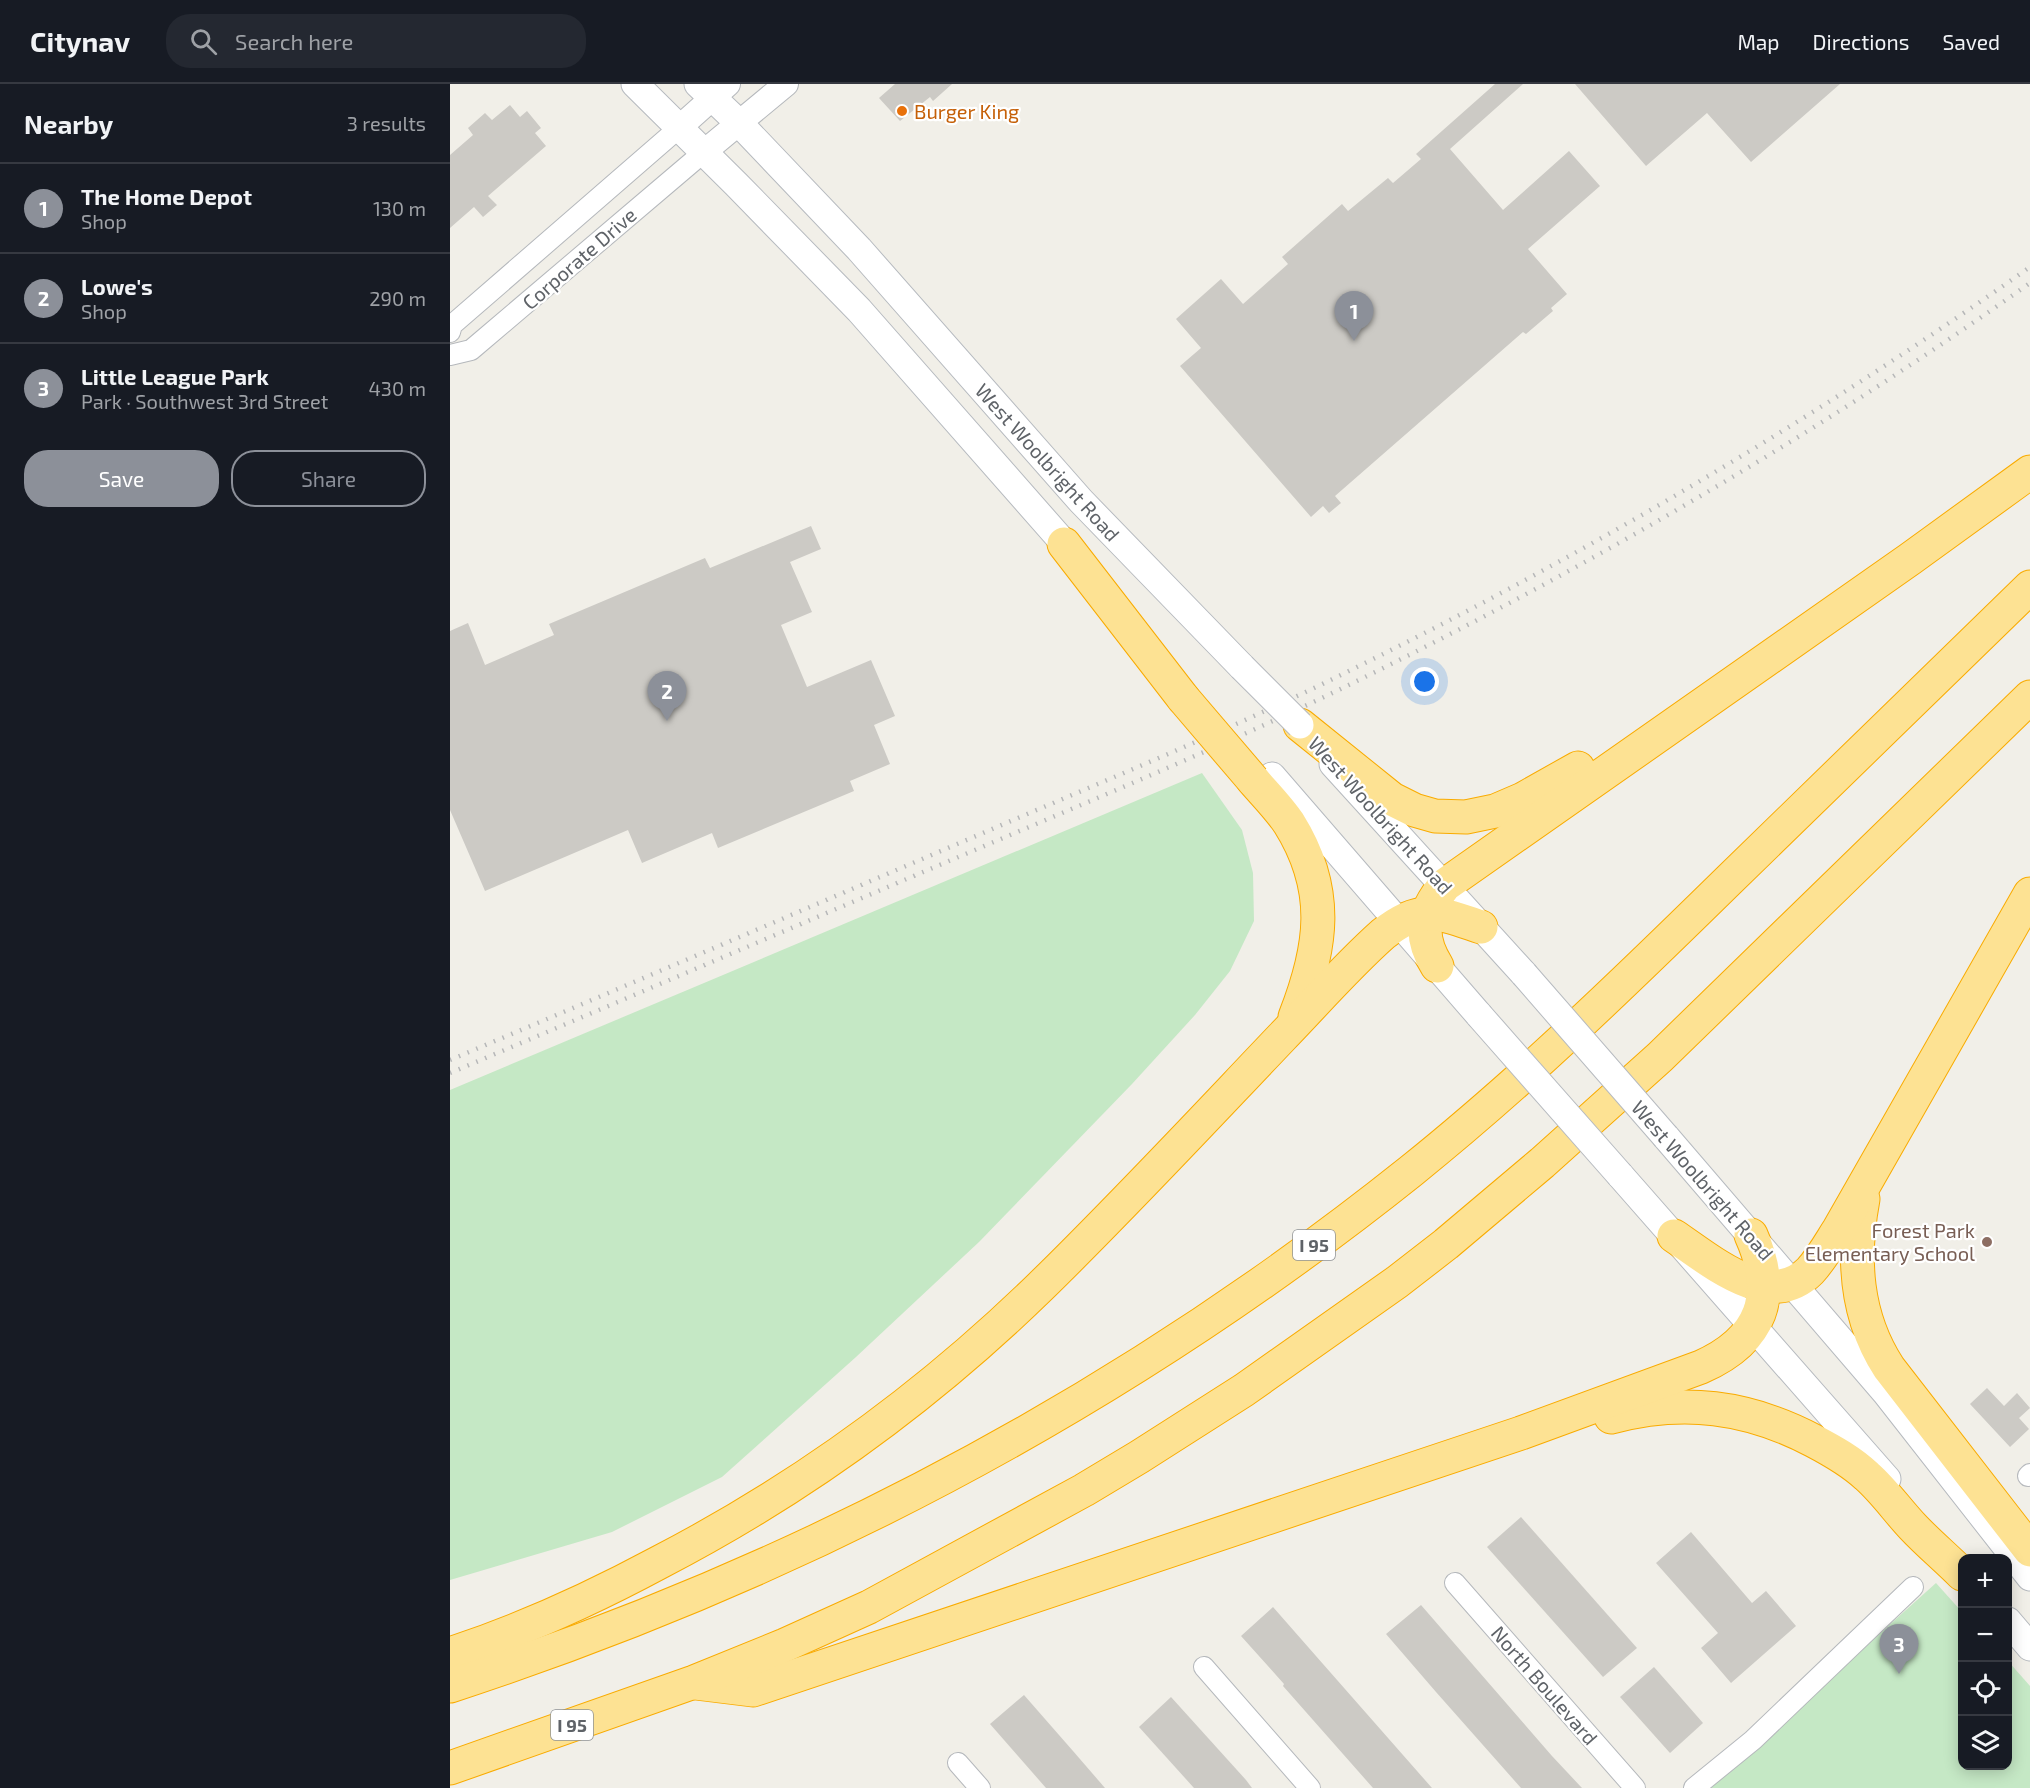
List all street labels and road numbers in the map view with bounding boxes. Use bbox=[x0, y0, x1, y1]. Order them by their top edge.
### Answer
street label: Corporate Drive bbox=[517, 202, 641, 314]
street label: West Woolbright Road bbox=[971, 378, 1125, 546]
street label: West Woolbright Road bbox=[1304, 731, 1458, 899]
street label: West Woolbright Road bbox=[1627, 1095, 1779, 1265]
road number: I 95 bbox=[1293, 1230, 1335, 1260]
street label: North Boulevard bbox=[1487, 1621, 1603, 1749]
road number: I 95 bbox=[551, 1710, 593, 1740]

